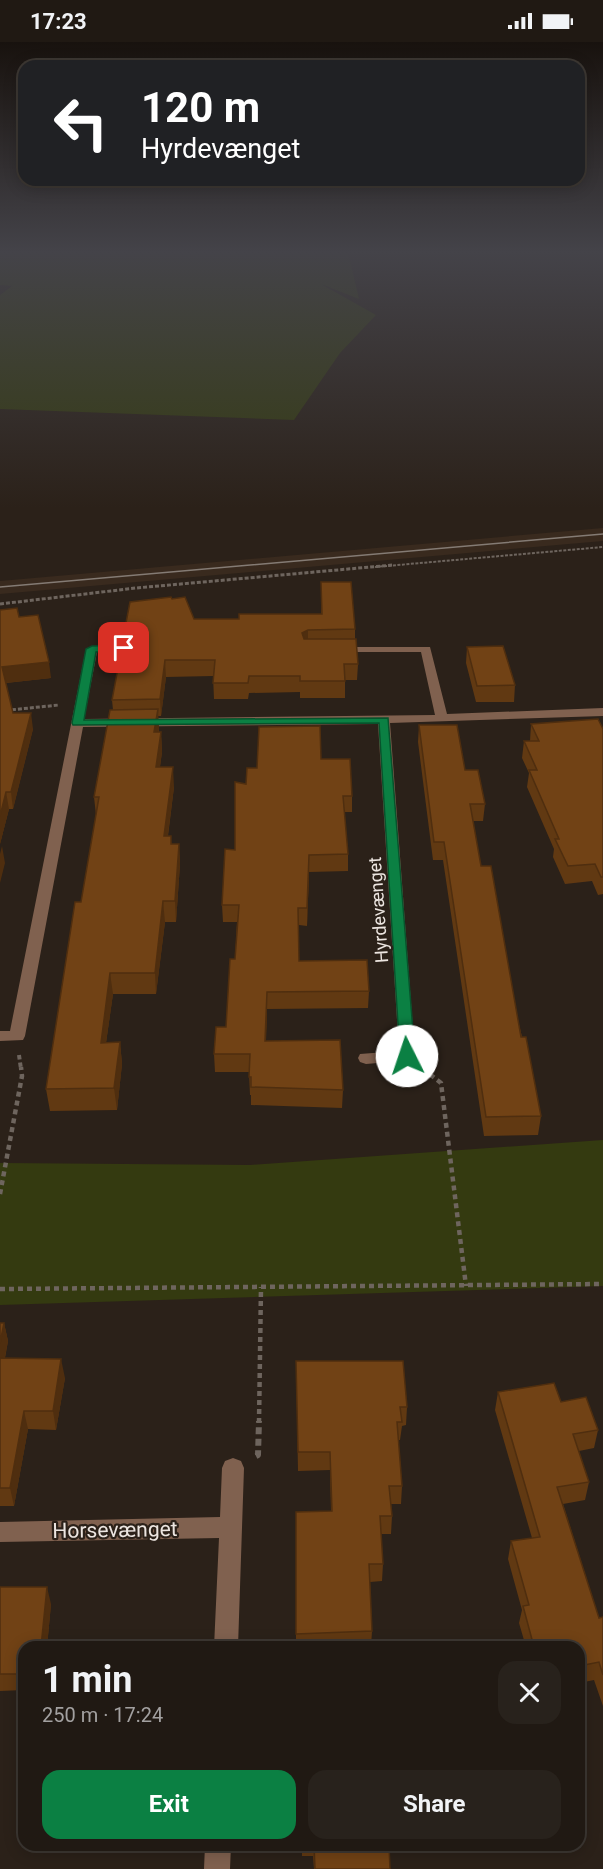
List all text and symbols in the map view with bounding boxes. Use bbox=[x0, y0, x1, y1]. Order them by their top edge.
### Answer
text: 17:23 bbox=[30, 9, 87, 34]
text: 120 m bbox=[141, 83, 260, 132]
icon: left bbox=[42, 84, 120, 162]
text: Hyrdevænget bbox=[141, 133, 300, 165]
pin bbox=[98, 622, 149, 673]
icon: arrive bbox=[107, 631, 140, 664]
street label: Hyrdevænget bbox=[364, 856, 392, 964]
position arrow bbox=[375, 1024, 439, 1088]
street label: Horsevænget bbox=[52, 1517, 178, 1543]
text: 1 min bbox=[42, 1659, 133, 1701]
button: close bbox=[498, 1661, 561, 1724]
text: 250 m · 17:24 bbox=[42, 1703, 163, 1727]
button: Exit bbox=[42, 1770, 296, 1839]
button: Share bbox=[308, 1770, 561, 1839]

